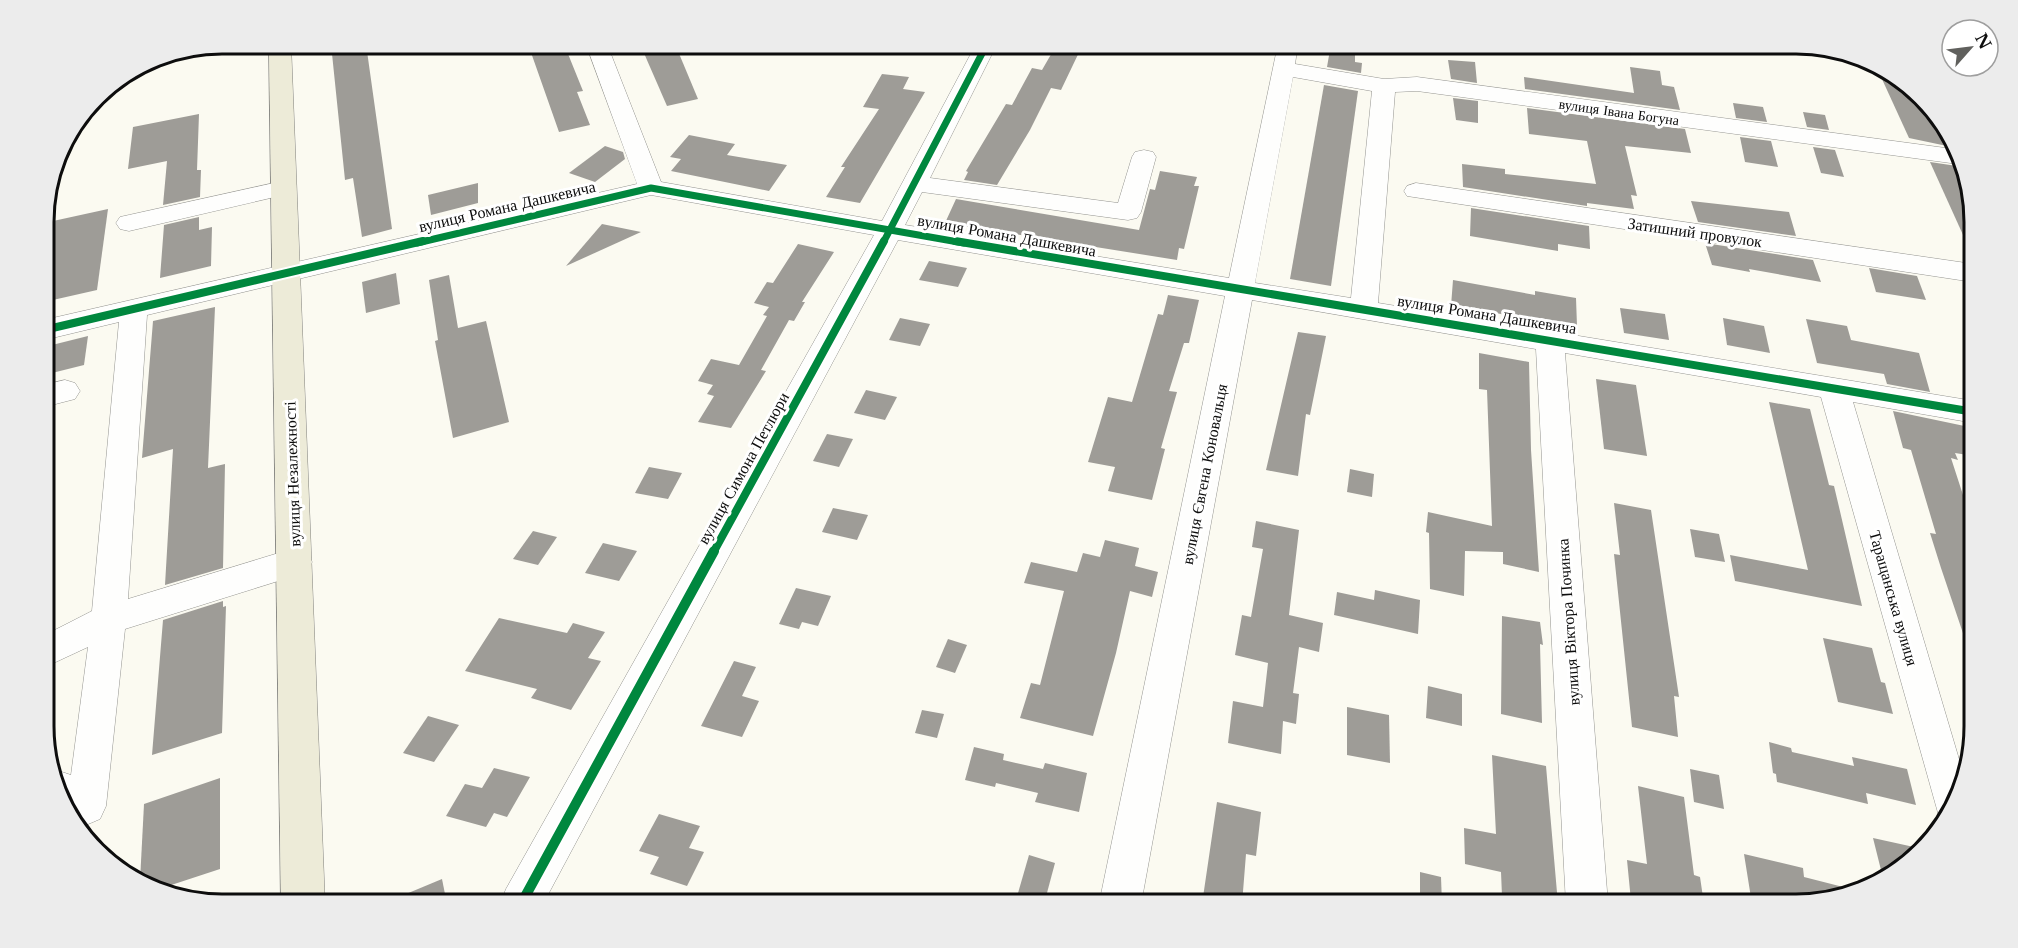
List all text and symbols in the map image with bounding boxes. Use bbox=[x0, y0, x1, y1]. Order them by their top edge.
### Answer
north arrow bbox=[1940, 18, 2000, 78]
text: N bbox=[1971, 30, 1996, 52]
street label: вулиця Івана Богуна bbox=[1558, 95, 1681, 129]
street label: вулиця Романа Дашкевича bbox=[417, 176, 597, 236]
street label: вулиця Романа Дашкевича bbox=[916, 209, 1098, 261]
street label: Затишний провулок bbox=[1627, 213, 1764, 251]
street label: вулиця Романа Дашкевича bbox=[1396, 290, 1578, 338]
street label: вулиця Євгена Коновальця bbox=[1177, 381, 1231, 566]
street label: вулиця Симона Петлюри bbox=[693, 388, 793, 548]
street label: вулиця Незалежності bbox=[279, 400, 305, 547]
street label: Таращанська вулиця bbox=[1865, 528, 1923, 669]
street label: вулиця Віктора Починка bbox=[1552, 538, 1584, 706]

